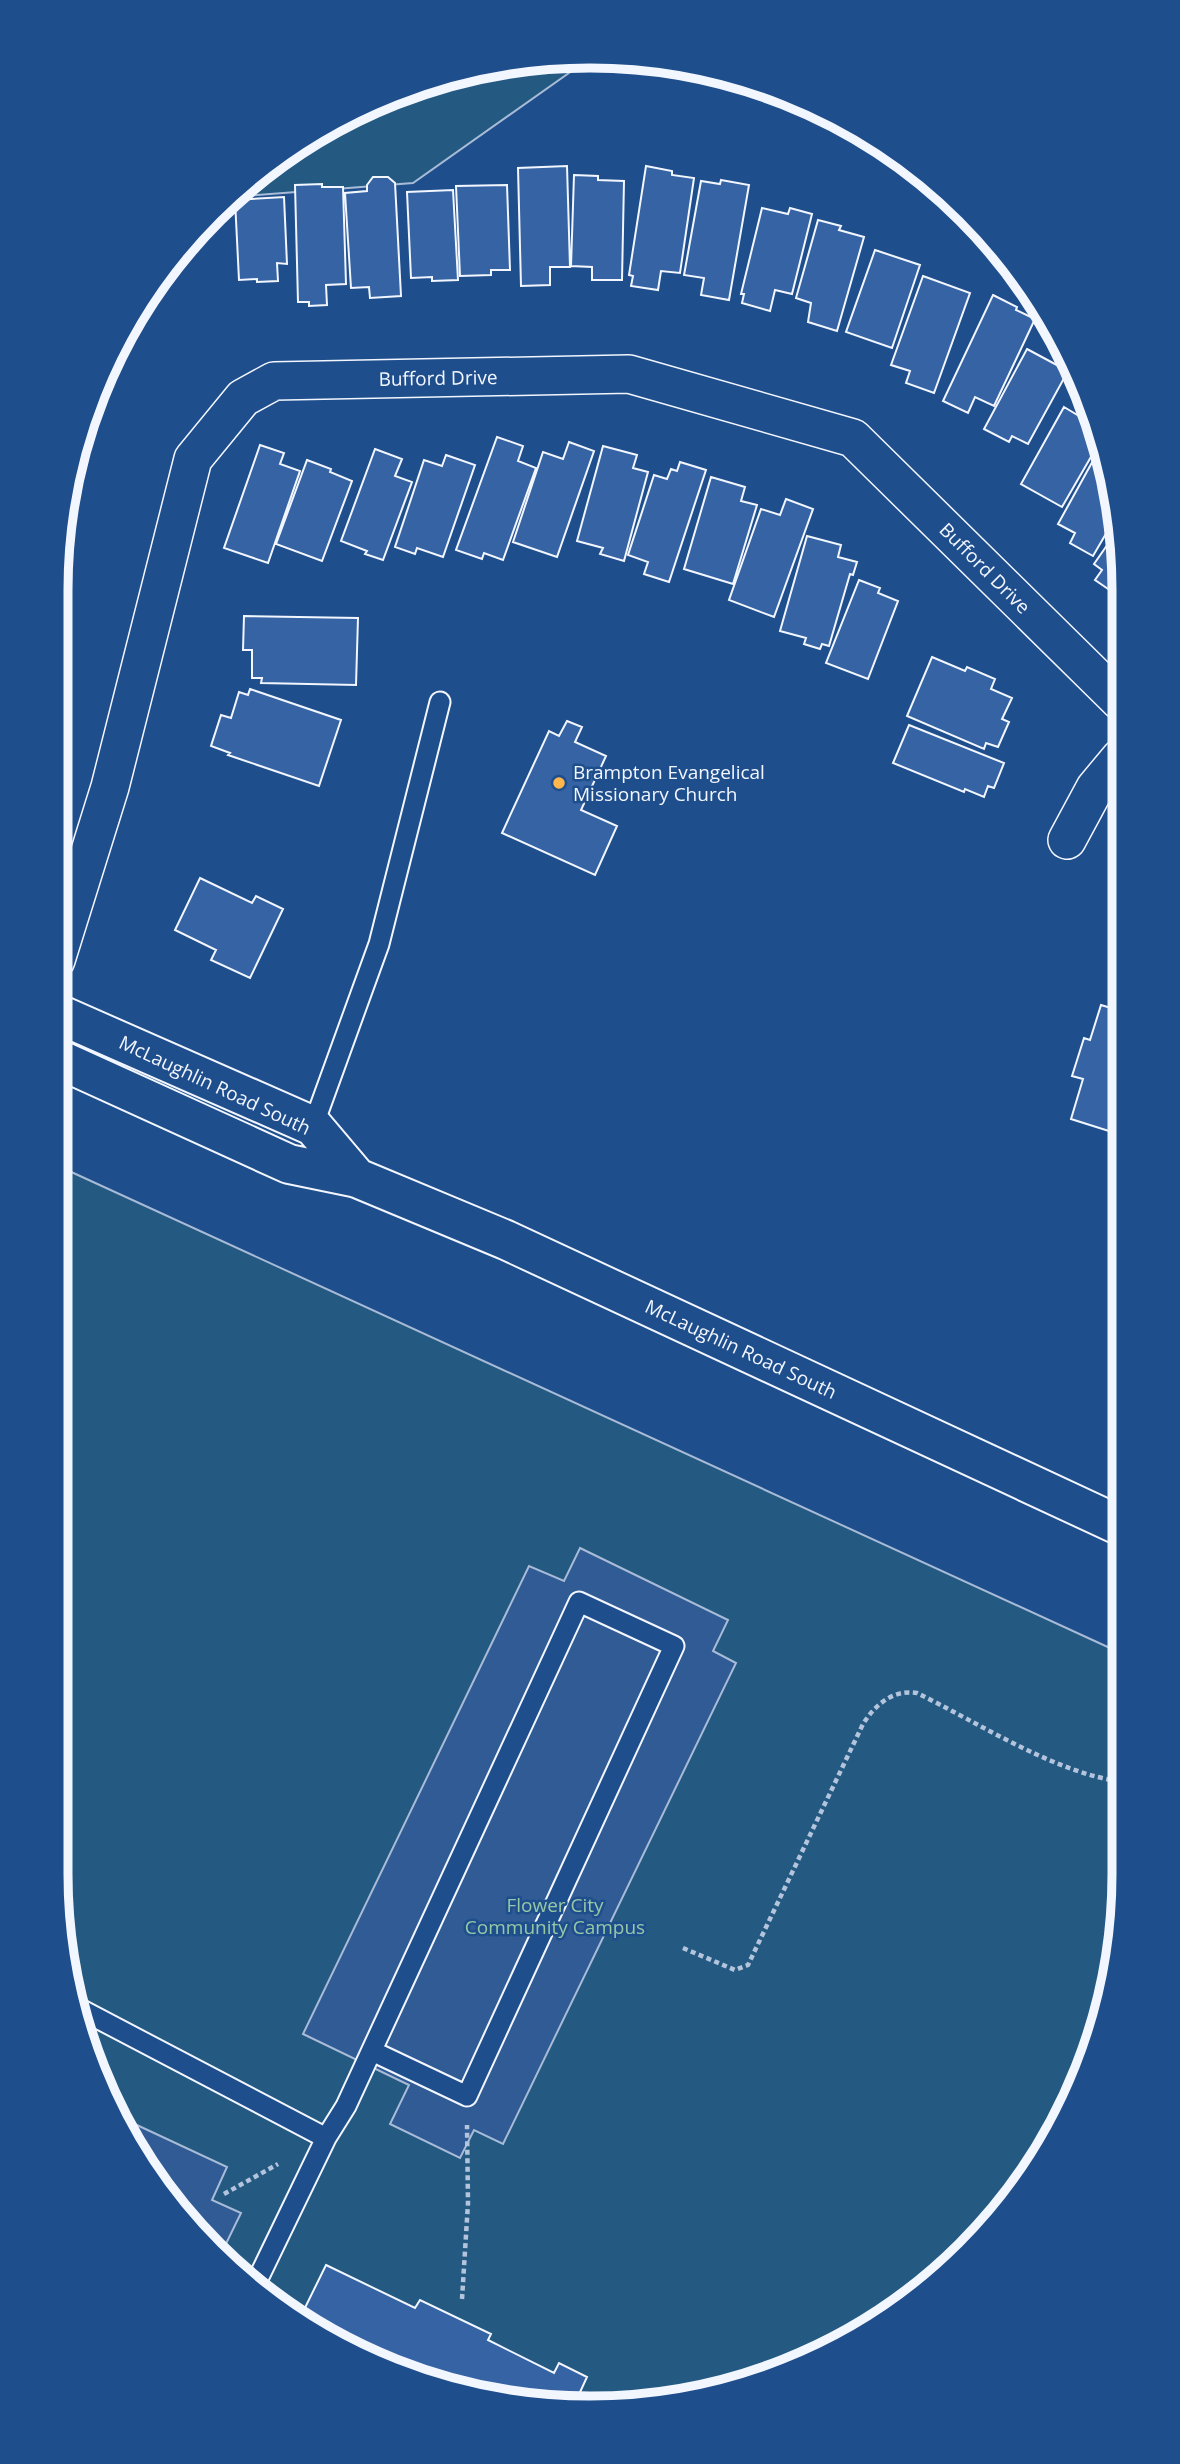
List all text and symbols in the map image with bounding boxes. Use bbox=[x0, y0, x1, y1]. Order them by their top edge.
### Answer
street label: Bufford Drive bbox=[378, 364, 498, 392]
street label: Bufford Drive bbox=[934, 517, 1036, 619]
place label: Brampton Evangelical Missionary Church bbox=[573, 759, 765, 807]
marker: Brampton Evangelical Missionary Church bbox=[551, 775, 567, 791]
street label: McLaughlin Road South bbox=[115, 1029, 315, 1141]
street label: McLaughlin Road South bbox=[641, 1293, 841, 1405]
park label: Flower City Community Campus bbox=[465, 1892, 645, 1940]

